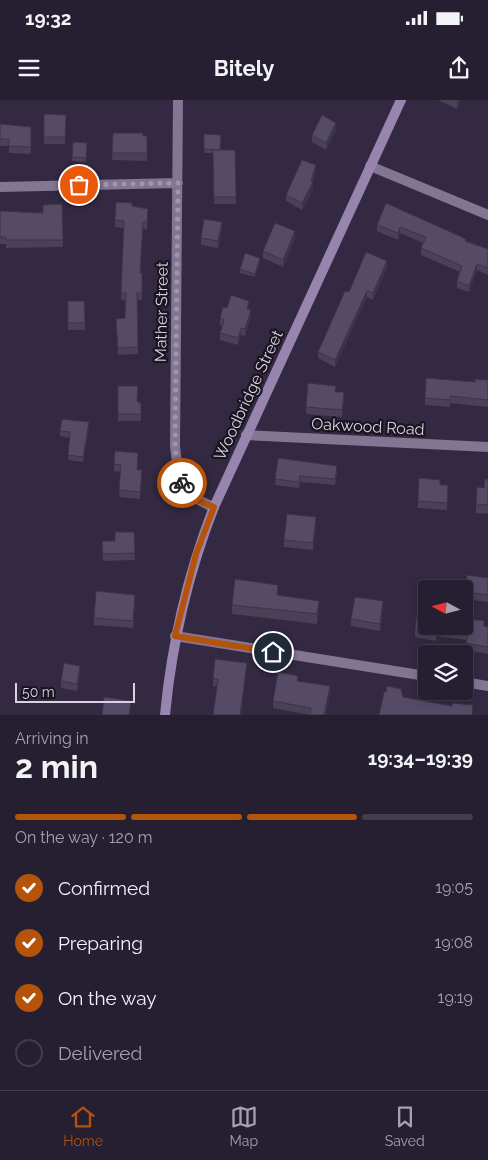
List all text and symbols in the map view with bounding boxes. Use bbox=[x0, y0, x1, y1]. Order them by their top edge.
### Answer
text: 19:32 bbox=[25, 7, 72, 29]
icon: menu bbox=[15, 54, 43, 82]
icon: share bbox=[445, 54, 473, 82]
text: Bitely bbox=[214, 55, 274, 81]
pin bbox=[58, 164, 100, 206]
icon: bag bbox=[65, 171, 93, 199]
street label: Mather Street bbox=[151, 261, 172, 362]
street label: Woodbridge Street bbox=[210, 327, 287, 463]
street label: Oakwood Road bbox=[311, 414, 425, 439]
courier bbox=[157, 458, 207, 508]
icon: bike bbox=[168, 469, 196, 497]
north arrow bbox=[418, 580, 472, 635]
map controls bbox=[418, 580, 473, 700]
pin bbox=[252, 631, 294, 673]
icon: home bbox=[259, 638, 287, 666]
button: layers bbox=[418, 645, 473, 700]
scale bar bbox=[15, 680, 135, 703]
text: 50 m bbox=[22, 684, 55, 700]
text: Arriving in bbox=[15, 729, 89, 748]
text: 19:34–19:39 bbox=[368, 747, 473, 769]
text: 2 min bbox=[15, 748, 98, 785]
text: On the way · 120 m bbox=[15, 828, 153, 847]
icon: check bbox=[15, 874, 43, 902]
text: Confirmed bbox=[58, 877, 150, 899]
text: 19:05 bbox=[435, 878, 473, 897]
icon: check bbox=[15, 929, 43, 957]
text: Preparing bbox=[58, 932, 143, 954]
text: 19:08 bbox=[434, 933, 473, 952]
icon: check bbox=[15, 984, 43, 1012]
text: On the way bbox=[58, 987, 157, 1009]
text: 19:19 bbox=[438, 988, 473, 1007]
text: Delivered bbox=[58, 1042, 142, 1064]
tab: Home bbox=[63, 1103, 103, 1149]
tab: Map bbox=[230, 1103, 258, 1149]
tab: Saved bbox=[385, 1103, 425, 1149]

